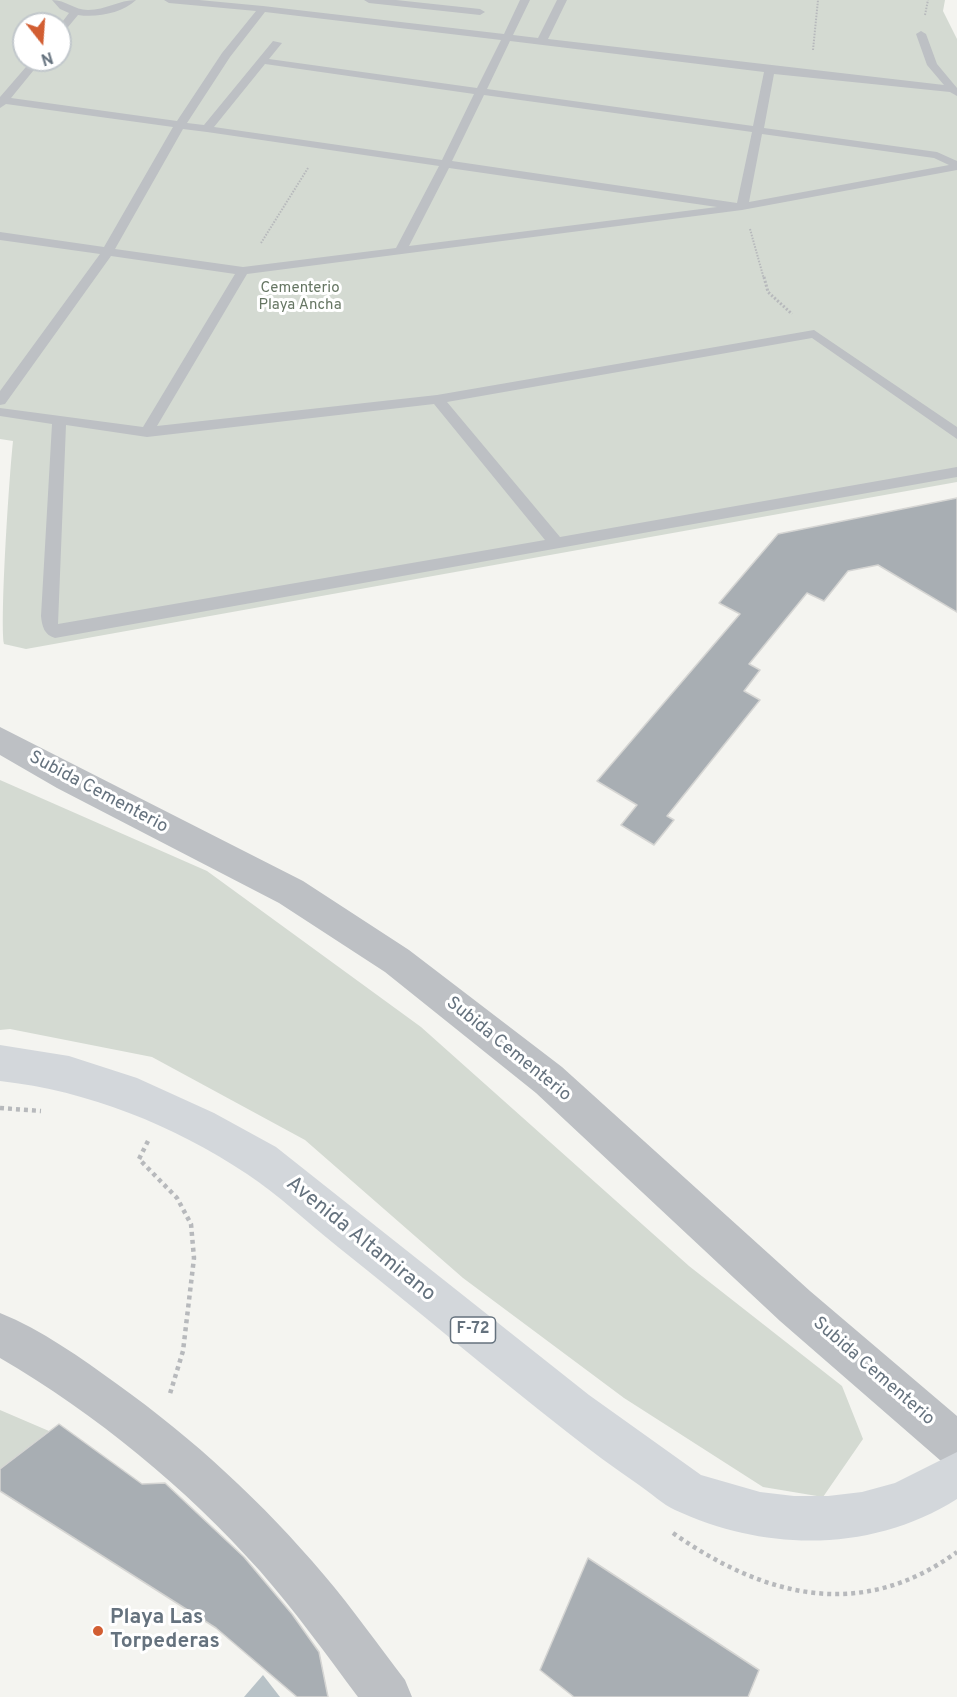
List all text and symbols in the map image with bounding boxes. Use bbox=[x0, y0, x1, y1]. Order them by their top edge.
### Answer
north arrow bbox=[12, 12, 72, 72]
text: N bbox=[38, 46, 55, 69]
park label: Cementerio Playa Ancha bbox=[258, 280, 342, 315]
street label: Subida Cementerio bbox=[25, 747, 171, 839]
street label: Subida Cementerio bbox=[441, 993, 575, 1107]
street label: Avenida Altamirano bbox=[280, 1172, 440, 1308]
street label: Subida Cementerio bbox=[808, 1313, 938, 1431]
road number: F-72 bbox=[450, 1317, 496, 1343]
place label: Playa Las Torpederas bbox=[110, 1606, 220, 1656]
marker: Playa Las Torpederas bbox=[91, 1624, 105, 1638]

